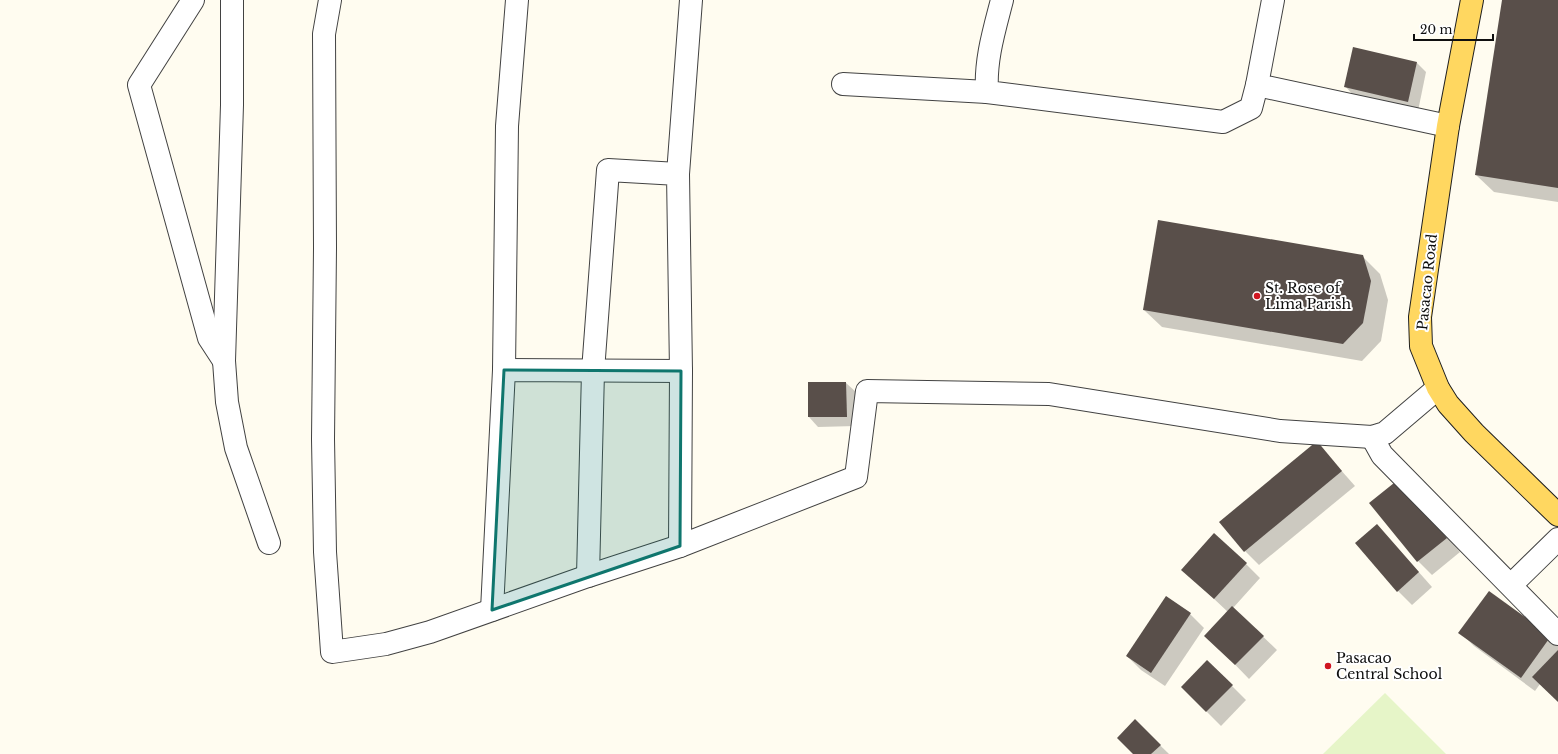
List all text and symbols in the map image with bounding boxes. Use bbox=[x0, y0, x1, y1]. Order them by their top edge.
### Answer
scale bar bbox=[1414, 16, 1493, 42]
text: 20 m bbox=[1420, 22, 1452, 37]
street label: Pasacao Road bbox=[1413, 232, 1441, 331]
place label: St. Rose of Lima Parish bbox=[1265, 279, 1352, 313]
marker: St. Rose of Lima Parish bbox=[1252, 291, 1262, 301]
place label: Pasacao Central School bbox=[1336, 649, 1443, 683]
marker: Pasacao Central School bbox=[1323, 661, 1333, 671]

